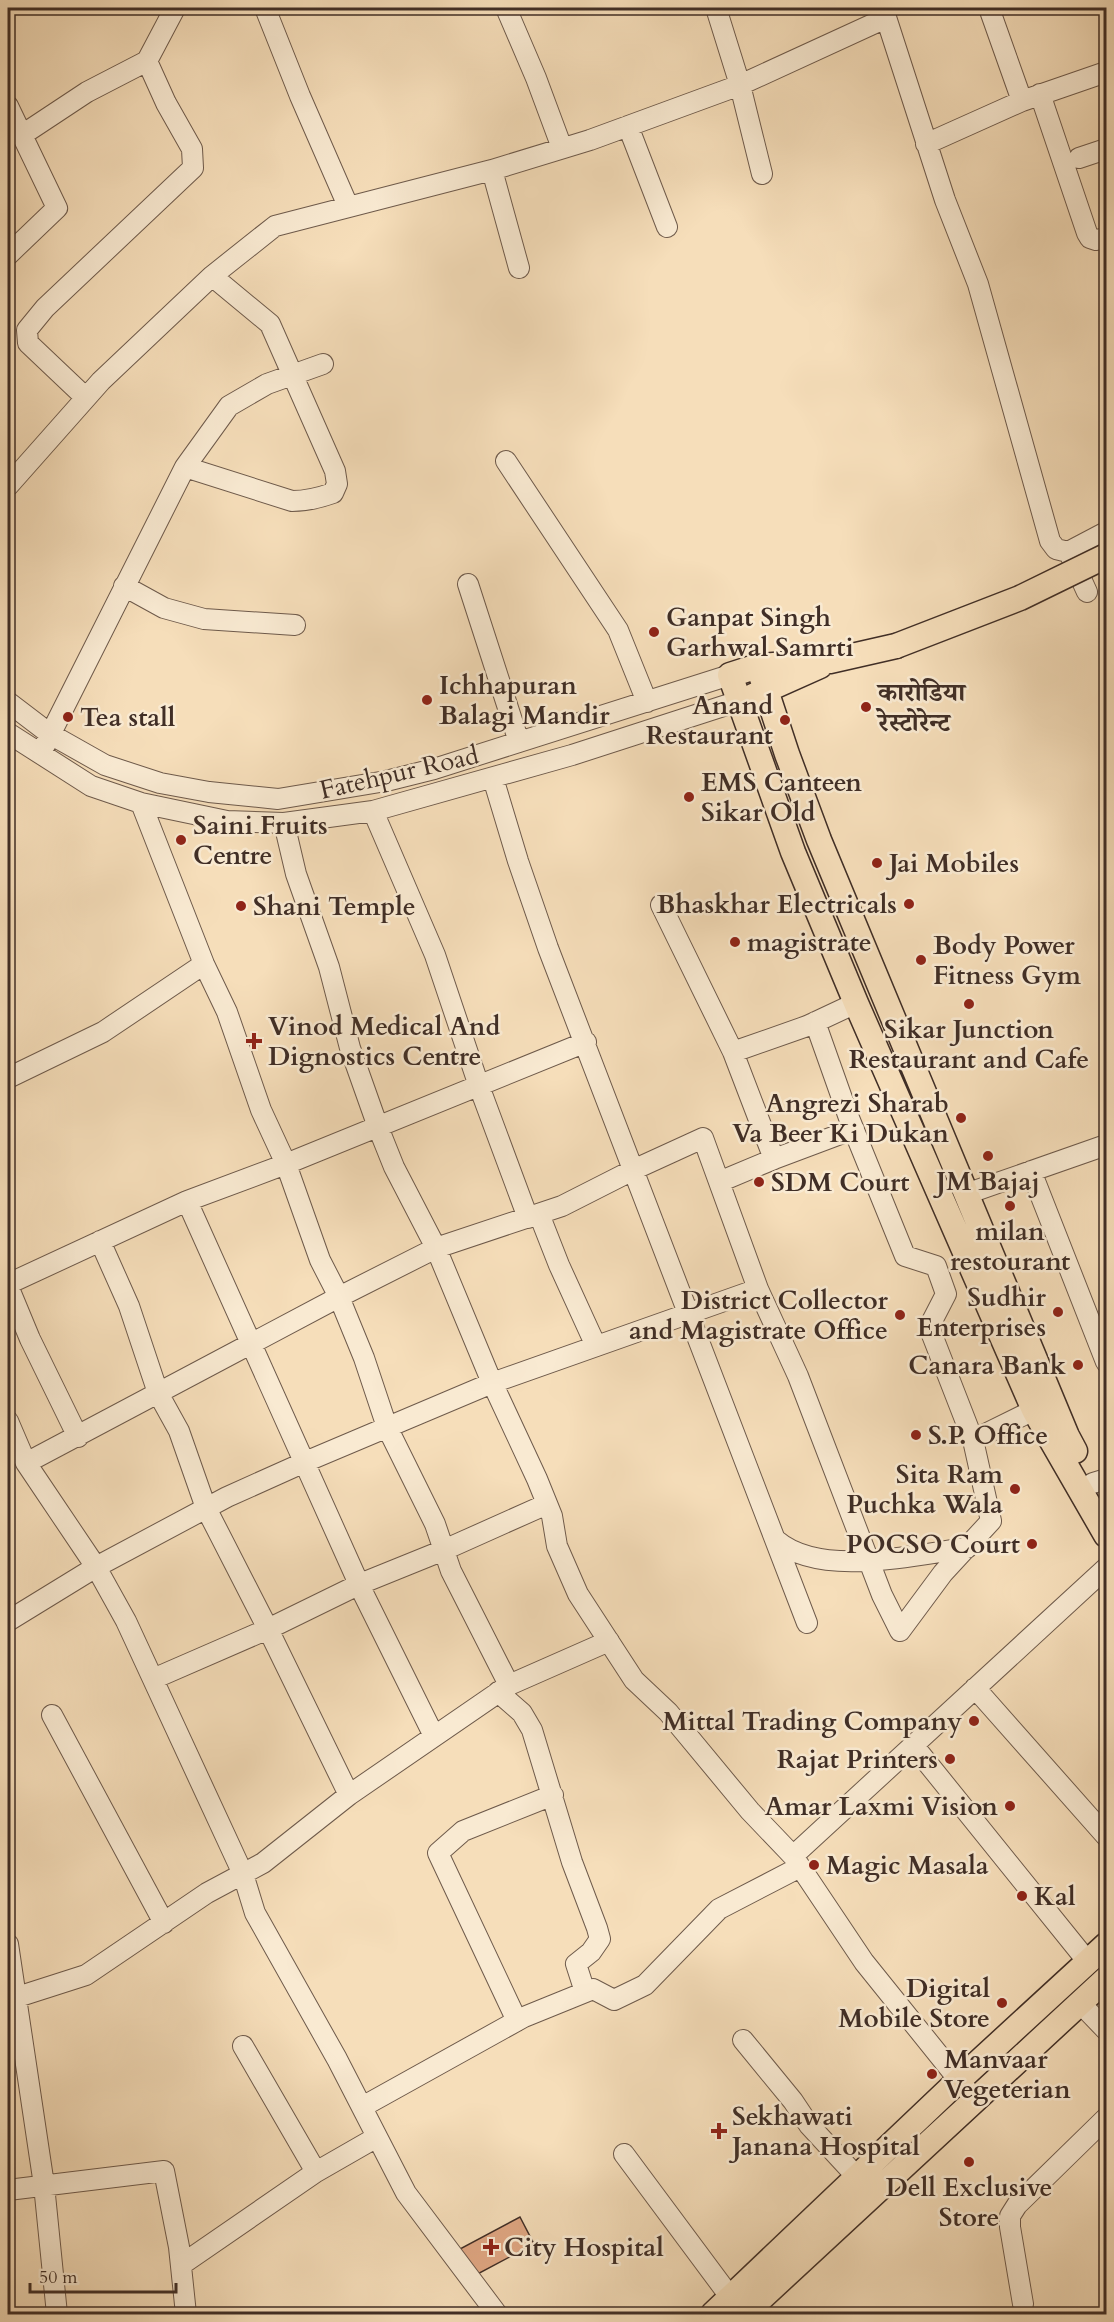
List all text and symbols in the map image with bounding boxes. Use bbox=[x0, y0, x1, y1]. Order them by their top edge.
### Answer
place label: Ganpat Singh Garhwal Samrti bbox=[666, 600, 854, 665]
marker: Ganpat Singh Garhwal Samrti bbox=[647, 625, 661, 639]
place label: Ichhapuran Balagi Mandir bbox=[439, 668, 610, 733]
place label: कारोडिया रेस्टोरेन्ट bbox=[875, 675, 967, 740]
place label: Anand Restaurant bbox=[646, 688, 773, 753]
marker: Ichhapuran Balagi Mandir bbox=[420, 693, 434, 707]
place label: Tea stall bbox=[80, 700, 176, 735]
marker: कारोडिया रेस्टोरेन्ट bbox=[859, 700, 873, 714]
marker: Tea stall bbox=[61, 710, 75, 724]
marker: Anand Restaurant bbox=[778, 713, 792, 727]
street label: Fatehpur Road bbox=[316, 737, 482, 808]
place label: EMS Canteen Sikar Old bbox=[701, 765, 862, 830]
marker: EMS Canteen Sikar Old bbox=[682, 790, 696, 804]
place label: Saini Fruits Centre bbox=[193, 808, 328, 873]
marker: Saini Fruits Centre bbox=[174, 833, 188, 847]
place label: Jai Mobiles bbox=[885, 846, 1019, 881]
marker: Jai Mobiles bbox=[870, 856, 884, 870]
place label: Bhaskhar Electricals bbox=[657, 887, 897, 922]
place label: Shani Temple bbox=[253, 889, 416, 924]
marker: Bhaskhar Electricals bbox=[902, 897, 916, 911]
marker: Shani Temple bbox=[234, 899, 248, 913]
place label: magistrate bbox=[747, 925, 872, 960]
place label: Body Power Fitness Gym bbox=[933, 928, 1081, 993]
marker: magistrate bbox=[728, 935, 742, 949]
marker: Body Power Fitness Gym bbox=[914, 953, 928, 967]
marker: Sikar Junction Restaurant and Cafe bbox=[962, 997, 976, 1011]
place label: Vinod Medical And Dignostics Centre bbox=[268, 1009, 500, 1074]
place label: Sikar Junction Restaurant and Cafe bbox=[849, 1012, 1089, 1077]
marker: Vinod Medical And Dignostics Centre bbox=[245, 1032, 263, 1050]
place label: Angrezi Sharab Va Beer Ki Dukan bbox=[732, 1086, 949, 1151]
marker: Angrezi Sharab Va Beer Ki Dukan bbox=[954, 1111, 968, 1125]
marker: JM Bajaj bbox=[981, 1149, 995, 1163]
place label: JM Bajaj bbox=[932, 1164, 1040, 1199]
place label: SDM Court bbox=[771, 1165, 910, 1200]
marker: SDM Court bbox=[752, 1175, 766, 1189]
marker: milan restourant bbox=[1003, 1199, 1017, 1213]
place label: milan restourant bbox=[950, 1214, 1070, 1279]
place label: Sudhir Enterprises bbox=[917, 1280, 1047, 1345]
place label: District Collector and Magistrate Office bbox=[629, 1283, 889, 1348]
marker: Sudhir Enterprises bbox=[1051, 1305, 1065, 1319]
marker: District Collector and Magistrate Office bbox=[893, 1308, 907, 1322]
place label: Canara Bank bbox=[908, 1348, 1067, 1383]
marker: Canara Bank bbox=[1071, 1358, 1085, 1372]
place label: S.P. Office bbox=[928, 1418, 1048, 1453]
marker: S.P. Office bbox=[909, 1428, 923, 1442]
place label: Sita Ram Puchka Wala bbox=[846, 1457, 1003, 1522]
marker: Sita Ram Puchka Wala bbox=[1008, 1482, 1022, 1496]
place label: POCSO Court bbox=[846, 1527, 1020, 1562]
marker: POCSO Court bbox=[1025, 1537, 1039, 1551]
place label: Mittal Trading Company bbox=[662, 1704, 962, 1739]
marker: Mittal Trading Company bbox=[967, 1714, 981, 1728]
place label: Rajat Printers bbox=[777, 1742, 938, 1777]
marker: Rajat Printers bbox=[943, 1752, 957, 1766]
place label: Amar Laxmi Vision bbox=[765, 1789, 998, 1824]
marker: Amar Laxmi Vision bbox=[1003, 1799, 1017, 1813]
place label: Magic Masala bbox=[826, 1848, 989, 1883]
marker: Magic Masala bbox=[807, 1858, 821, 1872]
place label: Kal bbox=[1034, 1879, 1076, 1914]
marker: Kal bbox=[1015, 1889, 1029, 1903]
place label: Digital Mobile Store bbox=[838, 1971, 990, 2036]
marker: Digital Mobile Store bbox=[995, 1996, 1009, 2010]
place label: Manvaar Vegeterian bbox=[944, 2042, 1071, 2107]
marker: Manvaar Vegeterian bbox=[925, 2067, 939, 2081]
place label: Sekhawati Janana Hospital bbox=[728, 2099, 920, 2164]
marker: Sekhawati Janana Hospital bbox=[710, 2122, 728, 2140]
marker: Dell Exclusive Store bbox=[962, 2155, 976, 2169]
place label: Dell Exclusive Store bbox=[886, 2170, 1052, 2235]
place label: City Hospital bbox=[504, 2230, 664, 2265]
marker: City Hospital bbox=[482, 2238, 500, 2256]
scale bar bbox=[30, 2256, 176, 2294]
text: 50 m bbox=[39, 2265, 78, 2290]

